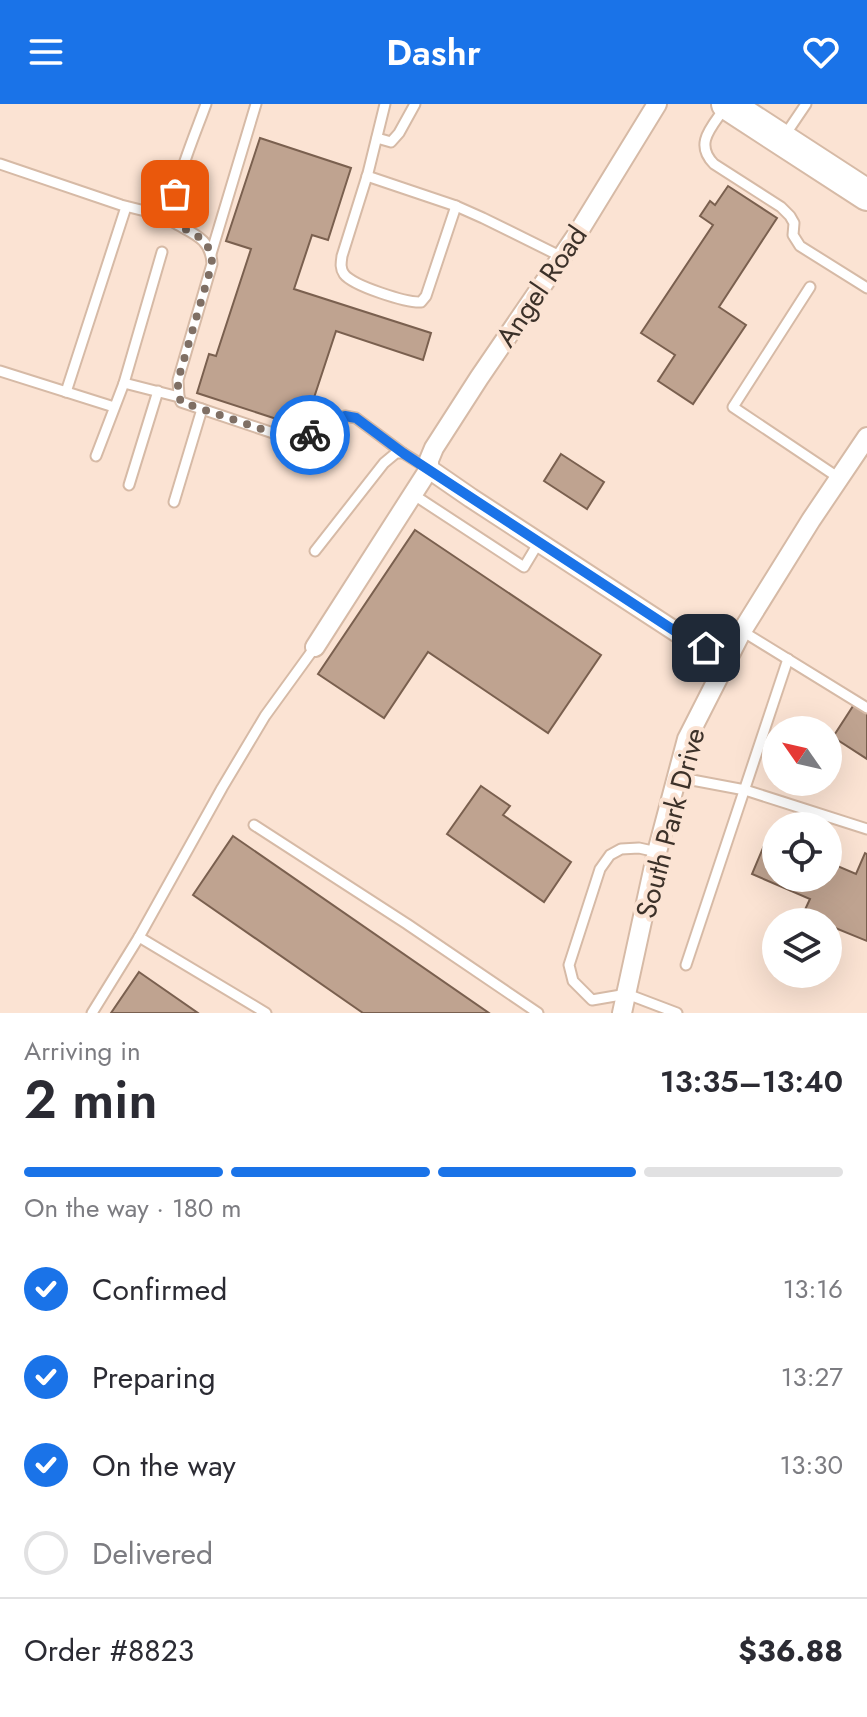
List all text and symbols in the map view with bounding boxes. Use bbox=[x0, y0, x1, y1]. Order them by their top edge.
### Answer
text: Dashr bbox=[386, 26, 481, 78]
icon: menu bbox=[24, 30, 68, 74]
icon: heart bbox=[799, 30, 843, 74]
pin bbox=[141, 160, 209, 228]
icon: bag bbox=[153, 172, 197, 216]
street label: Angel Road bbox=[486, 217, 597, 355]
courier bbox=[270, 395, 350, 475]
icon: bike bbox=[288, 413, 332, 457]
pin bbox=[672, 614, 740, 682]
icon: home bbox=[684, 626, 728, 670]
north arrow bbox=[762, 716, 842, 796]
map controls bbox=[762, 716, 842, 988]
street label: South Park Drive bbox=[625, 723, 716, 923]
button: locate bbox=[762, 812, 842, 892]
button: layers bbox=[762, 908, 842, 988]
text: Arriving in bbox=[24, 1032, 141, 1070]
text: 13:35–13:40 bbox=[660, 1060, 843, 1103]
text: 2 min bbox=[24, 1062, 157, 1138]
text: On the way · 180 m bbox=[24, 1189, 242, 1227]
icon: check bbox=[24, 1267, 68, 1311]
text: Confirmed bbox=[92, 1268, 227, 1311]
text: 13:16 bbox=[783, 1270, 843, 1308]
icon: check bbox=[24, 1355, 68, 1399]
text: Preparing bbox=[92, 1356, 216, 1399]
text: 13:27 bbox=[781, 1358, 843, 1396]
icon: check bbox=[24, 1443, 68, 1487]
text: On the way bbox=[92, 1444, 236, 1487]
text: 13:30 bbox=[780, 1446, 843, 1484]
text: Delivered bbox=[92, 1532, 213, 1575]
text: Order #8823 bbox=[24, 1629, 194, 1672]
text: $36.88 bbox=[738, 1629, 843, 1672]

